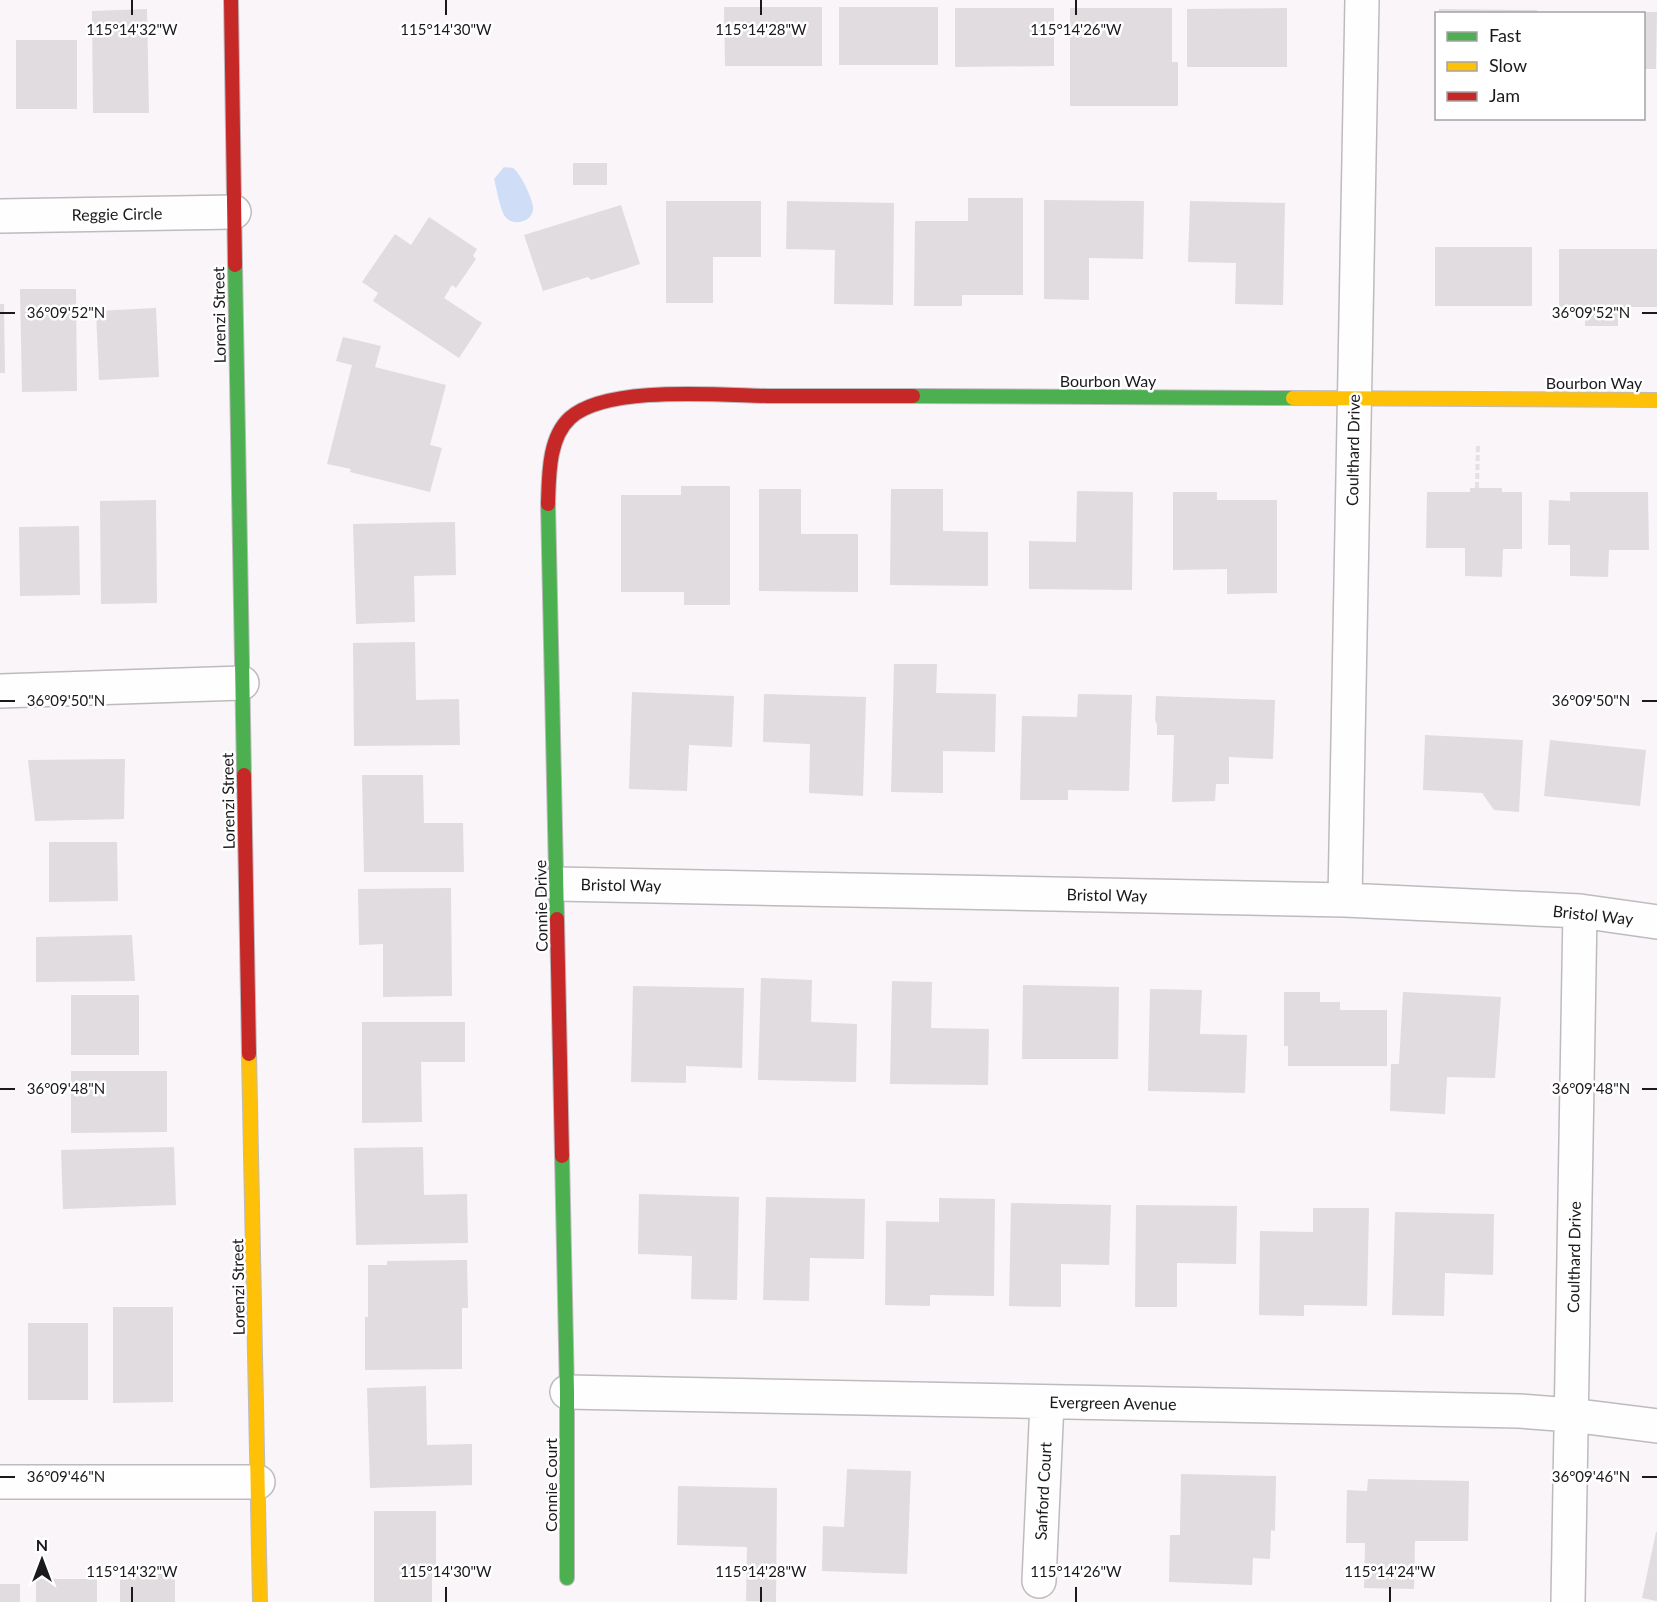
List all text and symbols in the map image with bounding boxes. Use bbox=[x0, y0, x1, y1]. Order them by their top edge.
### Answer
legend bbox=[1435, 12, 1645, 120]
text: 115°14'32"W bbox=[86, 20, 178, 38]
text: 115°14'30"W bbox=[400, 20, 492, 38]
text: 115°14'28"W bbox=[715, 20, 807, 38]
text: 115°14'26"W bbox=[1030, 20, 1122, 38]
text: Fast bbox=[1489, 24, 1522, 46]
text: Slow bbox=[1489, 54, 1527, 76]
text: Jam bbox=[1489, 84, 1520, 106]
street label: Reggie Circle bbox=[71, 203, 163, 224]
street label: Lorenzi Street bbox=[208, 266, 229, 364]
text: 36°09'52"N bbox=[27, 303, 105, 321]
text: 36°09'52"N bbox=[1552, 303, 1630, 321]
street label: Bourbon Way bbox=[1060, 371, 1157, 390]
street label: Bourbon Way bbox=[1546, 373, 1643, 392]
street label: Coulthard Drive bbox=[1342, 394, 1363, 506]
text: 36°09'50"N bbox=[27, 691, 105, 709]
text: 36°09'50"N bbox=[1552, 691, 1630, 709]
street label: Lorenzi Street bbox=[217, 752, 238, 850]
street label: Connie Drive bbox=[530, 860, 551, 952]
street label: Bristol Way bbox=[580, 874, 662, 895]
street label: Bristol Way bbox=[1066, 884, 1148, 905]
street label: Bristol Way bbox=[1552, 901, 1635, 928]
text: 36°09'48"N bbox=[27, 1079, 105, 1097]
text: 36°09'48"N bbox=[1552, 1079, 1630, 1097]
street label: Coulthard Drive bbox=[1563, 1201, 1584, 1313]
street label: Lorenzi Street bbox=[227, 1238, 248, 1336]
street label: Evergreen Avenue bbox=[1049, 1392, 1177, 1413]
street label: Connie Court bbox=[541, 1438, 560, 1532]
street label: Sanford Court bbox=[1030, 1441, 1055, 1541]
text: 36°09'46"N bbox=[27, 1467, 105, 1485]
text: 36°09'46"N bbox=[1552, 1467, 1630, 1485]
north arrow bbox=[12, 1530, 72, 1590]
text: N bbox=[36, 1535, 48, 1554]
text: 115°14'32"W bbox=[86, 1562, 178, 1580]
text: 115°14'30"W bbox=[400, 1562, 492, 1580]
text: 115°14'28"W bbox=[715, 1562, 807, 1580]
text: 115°14'26"W bbox=[1030, 1562, 1122, 1580]
text: 115°14'24"W bbox=[1344, 1562, 1436, 1580]

